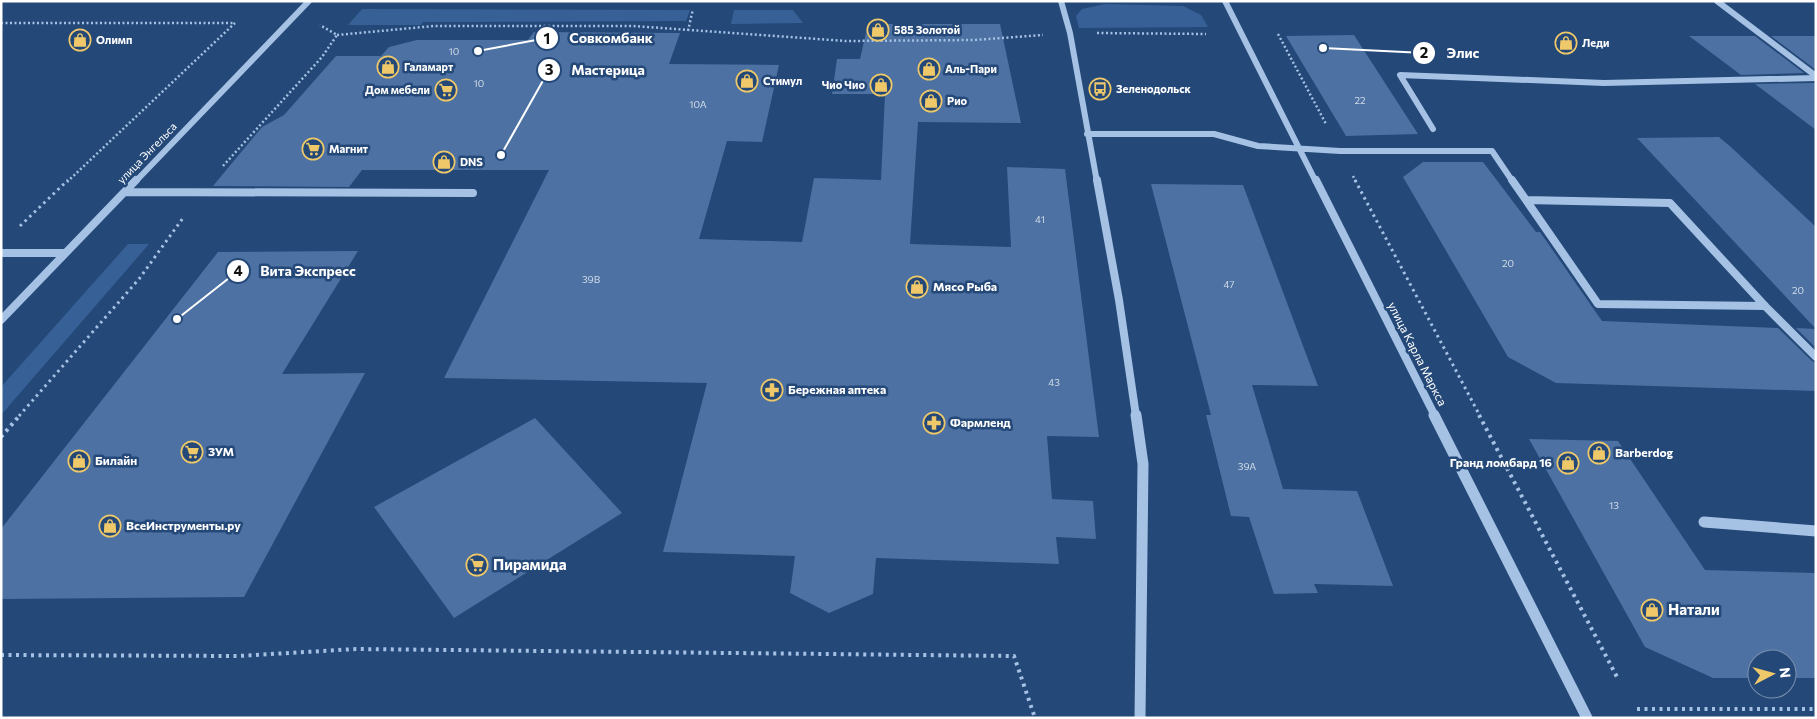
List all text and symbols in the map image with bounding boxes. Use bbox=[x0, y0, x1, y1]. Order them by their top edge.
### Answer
shop icon: 585 Золотой bbox=[866, 18, 890, 42]
place label: 585 Золотой bbox=[894, 23, 960, 36]
callout: Совкомбанк bbox=[534, 24, 663, 53]
shop icon: Олимп bbox=[68, 28, 92, 52]
text: 1 bbox=[544, 29, 550, 47]
text: Совкомбанк bbox=[569, 29, 653, 46]
shop icon: Леди bbox=[1554, 31, 1578, 55]
place label: Олимп bbox=[96, 33, 132, 46]
place label: Леди bbox=[1582, 36, 1609, 49]
callout: Элис bbox=[1411, 38, 1489, 67]
text: 2 bbox=[1420, 43, 1428, 61]
text: Элис bbox=[1447, 44, 1480, 61]
house number: 10 bbox=[449, 45, 459, 57]
shop icon: Галамарт bbox=[376, 55, 400, 79]
callout: Мастерица bbox=[536, 55, 655, 84]
shop icon: Аль-Пари bbox=[917, 57, 941, 81]
place label: Галамарт bbox=[404, 60, 454, 73]
text: 3 bbox=[545, 60, 554, 78]
text: Мастерица bbox=[571, 61, 645, 78]
place label: Аль-Пари bbox=[945, 62, 997, 75]
shop icon: Стимул bbox=[735, 69, 759, 93]
shop icon: Чио Чио bbox=[869, 73, 893, 97]
place label: Стимул bbox=[763, 74, 802, 87]
house number: 10 bbox=[474, 77, 484, 89]
bus stop icon: Зеленодольск bbox=[1088, 77, 1112, 101]
supermarket icon: Дом мебели bbox=[434, 78, 458, 102]
place label: Чио Чио bbox=[822, 78, 865, 91]
place label: Зеленодольск bbox=[1116, 82, 1192, 95]
place label: Дом мебели bbox=[365, 83, 430, 96]
shop icon: Рио bbox=[919, 89, 943, 113]
place label: Рио bbox=[947, 94, 968, 107]
house number: 22 bbox=[1354, 94, 1366, 106]
house number: 10А bbox=[689, 98, 707, 110]
street label: улица Энгельса bbox=[114, 119, 179, 186]
supermarket icon: Магнит bbox=[301, 137, 325, 161]
place label: Магнит bbox=[329, 142, 369, 155]
shop icon: DNS bbox=[432, 150, 456, 174]
place label: DNS bbox=[460, 155, 483, 168]
house number: 41 bbox=[1035, 213, 1045, 225]
callout: Вита Экспресс bbox=[225, 256, 366, 285]
house number: 20 bbox=[1502, 257, 1514, 269]
text: 4 bbox=[233, 261, 243, 279]
text: Вита Экспресс bbox=[260, 262, 356, 279]
house number: 39В bbox=[582, 273, 601, 285]
shop icon: Мясо Рыба bbox=[905, 275, 929, 299]
house number: 47 bbox=[1223, 278, 1235, 290]
place label: Мясо Рыба bbox=[933, 279, 997, 293]
house number: 20 bbox=[1792, 284, 1804, 296]
street label: улица Карла Маркса bbox=[1386, 299, 1450, 408]
house number: 43 bbox=[1048, 376, 1060, 388]
pharmacy icon: Бережная аптека bbox=[760, 378, 784, 402]
place label: Бережная аптека bbox=[788, 382, 886, 396]
pharmacy icon: Фармленд bbox=[922, 411, 946, 435]
place label: Фармленд bbox=[950, 415, 1011, 429]
supermarket icon: ЗУМ bbox=[180, 440, 204, 464]
shop icon: Barberdog bbox=[1587, 441, 1611, 465]
place label: ЗУМ bbox=[208, 444, 234, 458]
place label: Barberdog bbox=[1615, 445, 1674, 459]
shop icon: Билайн bbox=[67, 449, 91, 473]
shop icon: Гранд ломбард 16 bbox=[1556, 451, 1580, 475]
place label: Билайн bbox=[95, 453, 137, 467]
place label: Гранд ломбард 16 bbox=[1450, 455, 1552, 469]
house number: 39А bbox=[1238, 460, 1256, 472]
house number: 13 bbox=[1609, 499, 1619, 511]
shop icon: ВсеИнструменты.ру bbox=[98, 514, 122, 538]
place label: ВсеИнструменты.ру bbox=[126, 518, 241, 532]
supermarket icon: Пирамида bbox=[465, 553, 489, 577]
place label: Пирамида bbox=[493, 555, 567, 573]
shop icon: Натали bbox=[1640, 598, 1664, 622]
place label: Натали bbox=[1668, 600, 1720, 618]
north arrow bbox=[1747, 649, 1797, 699]
text: N bbox=[1776, 666, 1794, 679]

